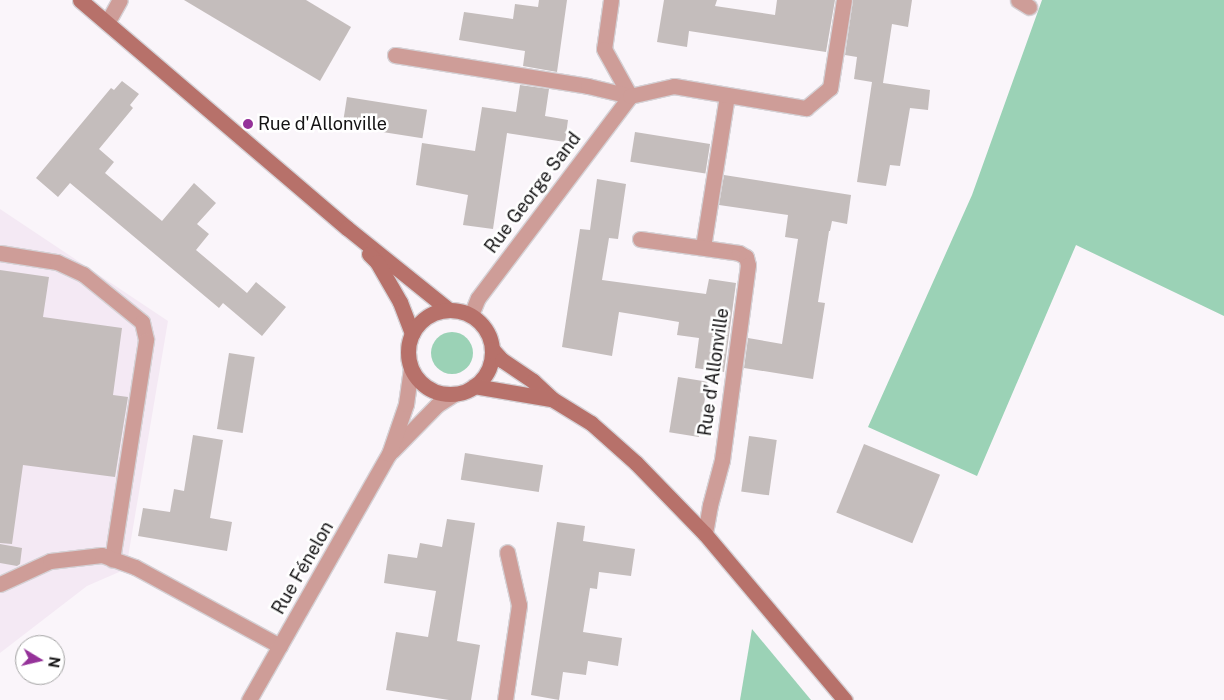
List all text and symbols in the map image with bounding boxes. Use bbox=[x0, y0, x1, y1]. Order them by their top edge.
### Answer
place label: Rue d'Allonville bbox=[258, 113, 387, 135]
marker: Rue d'Allonville bbox=[242, 118, 254, 130]
street label: Rue George Sand bbox=[480, 128, 586, 258]
street label: Rue d'Allonville bbox=[694, 306, 734, 438]
street label: Rue Fénelon bbox=[268, 518, 338, 618]
north arrow bbox=[15, 635, 65, 685]
text: N bbox=[45, 656, 63, 669]

